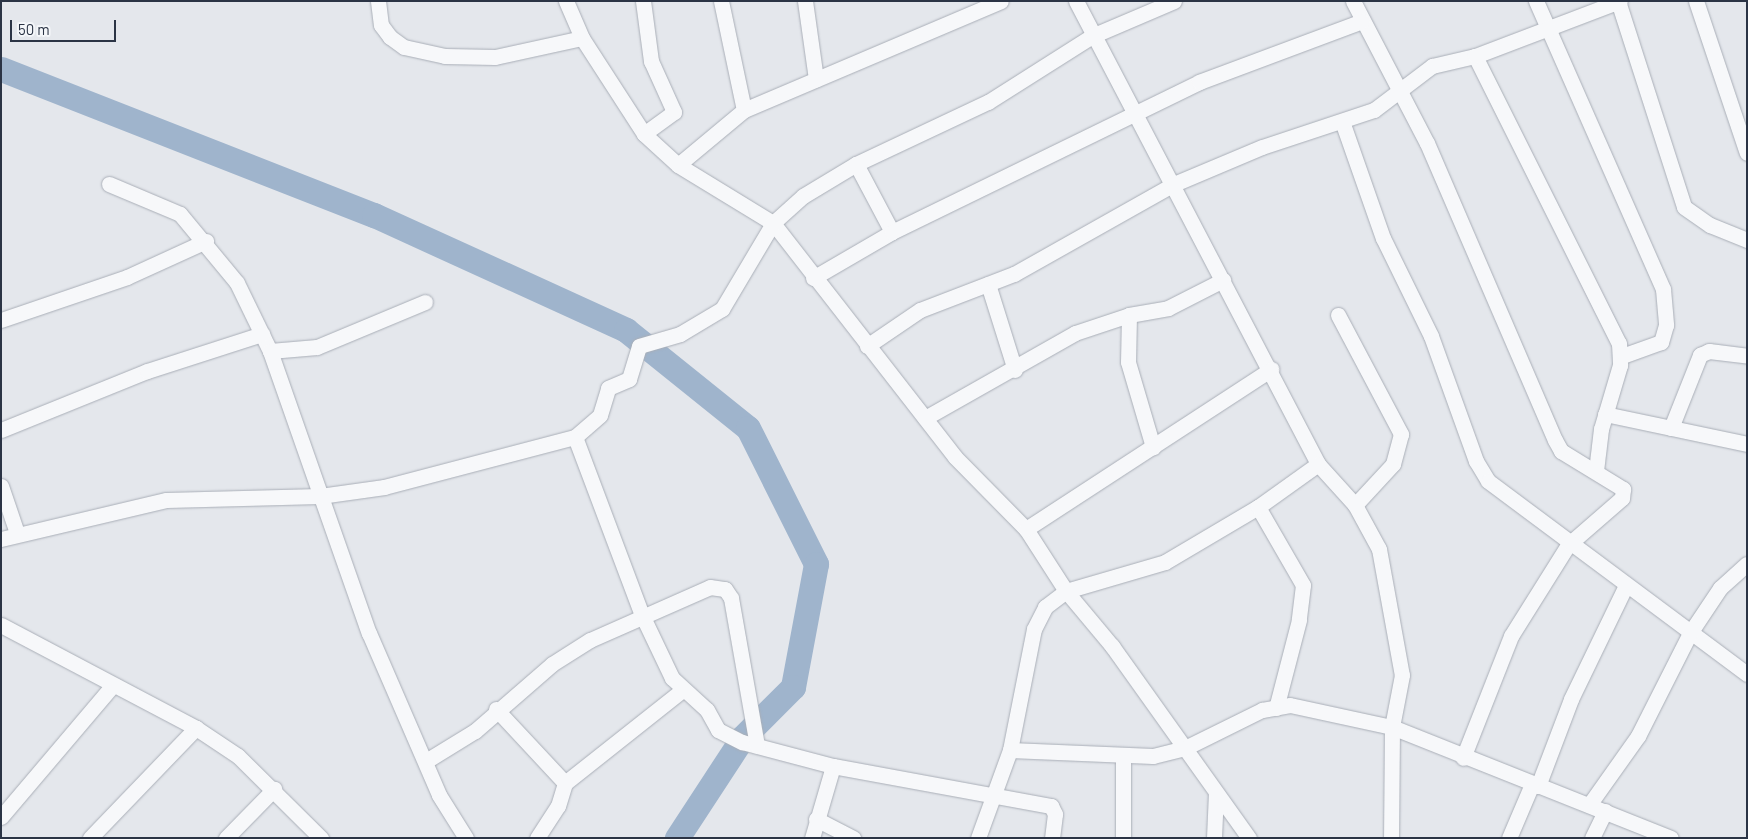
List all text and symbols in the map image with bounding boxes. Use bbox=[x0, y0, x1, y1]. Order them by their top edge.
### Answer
scale bar bbox=[12, 10, 119, 42]
text: 50 m bbox=[18, 20, 50, 38]

